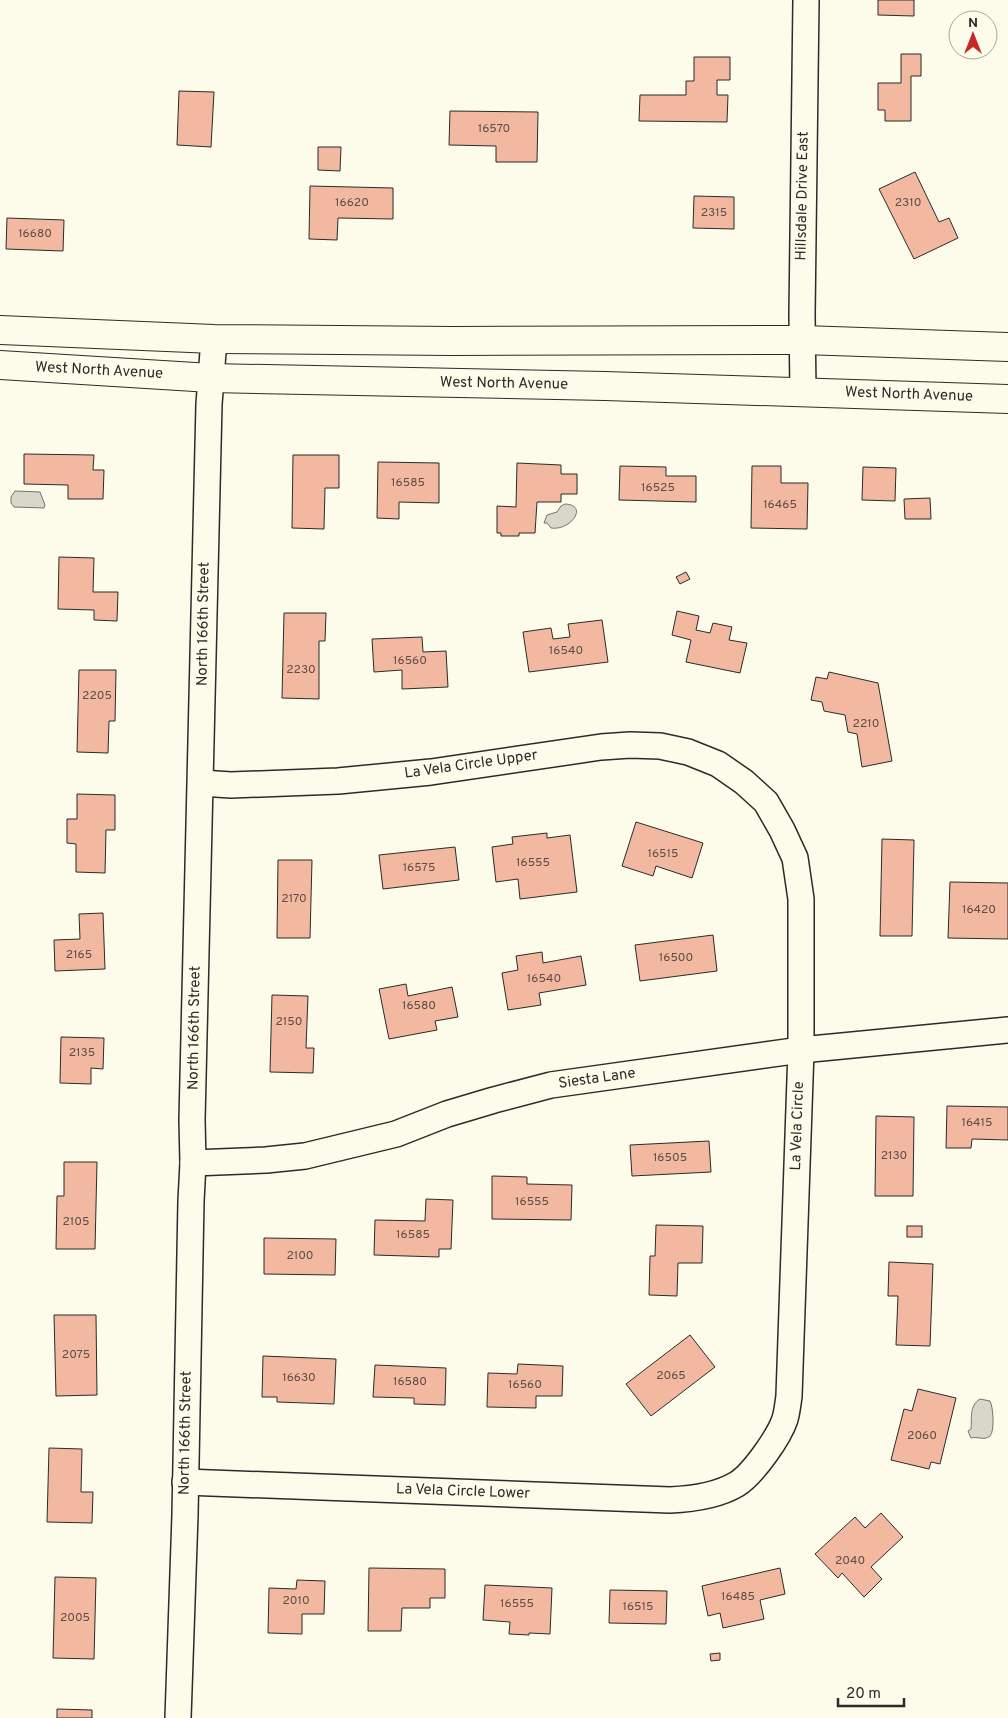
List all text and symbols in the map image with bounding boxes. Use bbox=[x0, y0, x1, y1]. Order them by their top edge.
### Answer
north arrow bbox=[948, 10, 998, 60]
text: N bbox=[968, 15, 978, 32]
house number: 16570 bbox=[478, 121, 510, 137]
street label: Hillsdale Drive East bbox=[792, 131, 814, 261]
house number: 16620 bbox=[335, 195, 369, 211]
house number: 2310 bbox=[895, 195, 921, 211]
house number: 2315 bbox=[701, 205, 727, 221]
house number: 16680 bbox=[18, 226, 52, 242]
street label: West North Avenue bbox=[34, 358, 164, 384]
street label: West North Avenue bbox=[440, 373, 568, 395]
street label: West North Avenue bbox=[845, 383, 973, 407]
house number: 16585 bbox=[391, 475, 425, 491]
house number: 16525 bbox=[641, 480, 675, 496]
house number: 16465 bbox=[763, 497, 797, 513]
street label: North 166th Street bbox=[193, 562, 215, 686]
house number: 16540 bbox=[549, 643, 583, 659]
house number: 16560 bbox=[393, 653, 427, 669]
house number: 2230 bbox=[286, 662, 316, 678]
house number: 2205 bbox=[82, 688, 112, 704]
house number: 2210 bbox=[853, 716, 879, 732]
street label: La Vela Circle Upper bbox=[403, 746, 539, 784]
house number: 16515 bbox=[647, 846, 679, 862]
house number: 16555 bbox=[516, 855, 550, 871]
house number: 16575 bbox=[403, 860, 435, 876]
house number: 2170 bbox=[281, 891, 307, 907]
house number: 16420 bbox=[962, 902, 996, 918]
house number: 2165 bbox=[66, 947, 92, 963]
house number: 16500 bbox=[659, 950, 693, 966]
street label: North 166th Street bbox=[184, 966, 206, 1090]
house number: 16540 bbox=[527, 971, 561, 987]
house number: 16580 bbox=[402, 998, 436, 1014]
house number: 2150 bbox=[276, 1014, 302, 1030]
house number: 2135 bbox=[69, 1045, 95, 1061]
street label: Siesta Lane bbox=[557, 1064, 637, 1094]
street label: La Vela Circle bbox=[787, 1081, 809, 1171]
house number: 16415 bbox=[961, 1115, 993, 1131]
house number: 2130 bbox=[881, 1148, 907, 1164]
house number: 16505 bbox=[653, 1150, 687, 1166]
house number: 16555 bbox=[515, 1194, 549, 1210]
house number: 2105 bbox=[63, 1214, 89, 1230]
house number: 16585 bbox=[396, 1227, 430, 1243]
house number: 2100 bbox=[286, 1248, 314, 1264]
house number: 2075 bbox=[62, 1347, 90, 1363]
house number: 2065 bbox=[656, 1368, 686, 1384]
house number: 16630 bbox=[282, 1370, 316, 1386]
street label: North 166th Street bbox=[175, 1371, 197, 1495]
house number: 16580 bbox=[393, 1374, 427, 1390]
house number: 16560 bbox=[508, 1377, 542, 1393]
house number: 2060 bbox=[907, 1428, 937, 1444]
street label: La Vela Circle Lower bbox=[396, 1480, 531, 1504]
house number: 2040 bbox=[835, 1553, 865, 1569]
house number: 16485 bbox=[721, 1589, 755, 1605]
house number: 2010 bbox=[282, 1593, 310, 1609]
house number: 16555 bbox=[500, 1596, 534, 1612]
house number: 16515 bbox=[622, 1599, 654, 1615]
house number: 2005 bbox=[60, 1610, 90, 1626]
scale bar bbox=[838, 1676, 904, 1708]
text: 20 m bbox=[846, 1685, 881, 1704]

